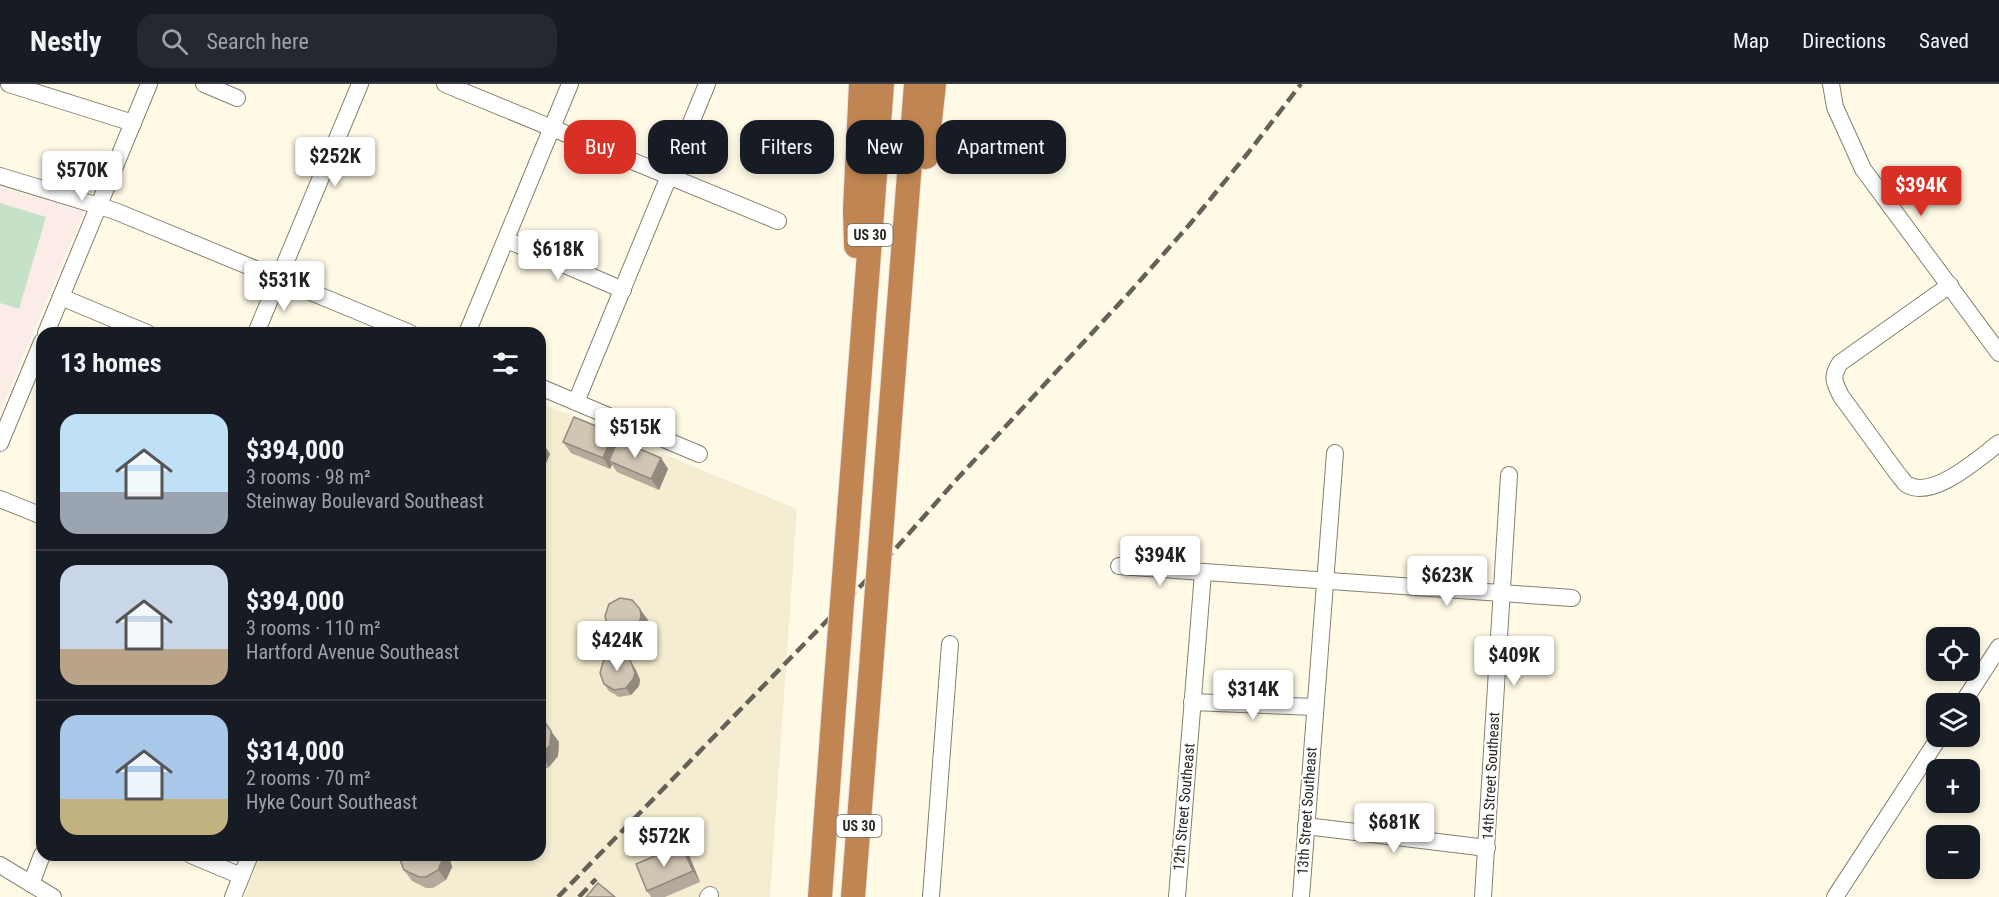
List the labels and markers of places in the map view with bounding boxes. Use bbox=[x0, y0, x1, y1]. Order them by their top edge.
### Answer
pin: $252K bbox=[293, 137, 377, 188]
pin: $570K bbox=[40, 151, 124, 202]
pin: $394K bbox=[1879, 166, 1963, 217]
pin: $618K bbox=[516, 230, 600, 281]
pin: $531K bbox=[242, 261, 326, 312]
pin: $515K bbox=[593, 408, 677, 459]
pin: $394K bbox=[1118, 536, 1202, 587]
pin: $623K bbox=[1405, 556, 1489, 607]
pin: $424K bbox=[575, 621, 659, 672]
pin: $409K bbox=[1472, 636, 1556, 687]
pin: $314K bbox=[1211, 670, 1295, 721]
pin: $681K bbox=[1352, 803, 1436, 854]
pin: $572K bbox=[622, 817, 706, 868]

